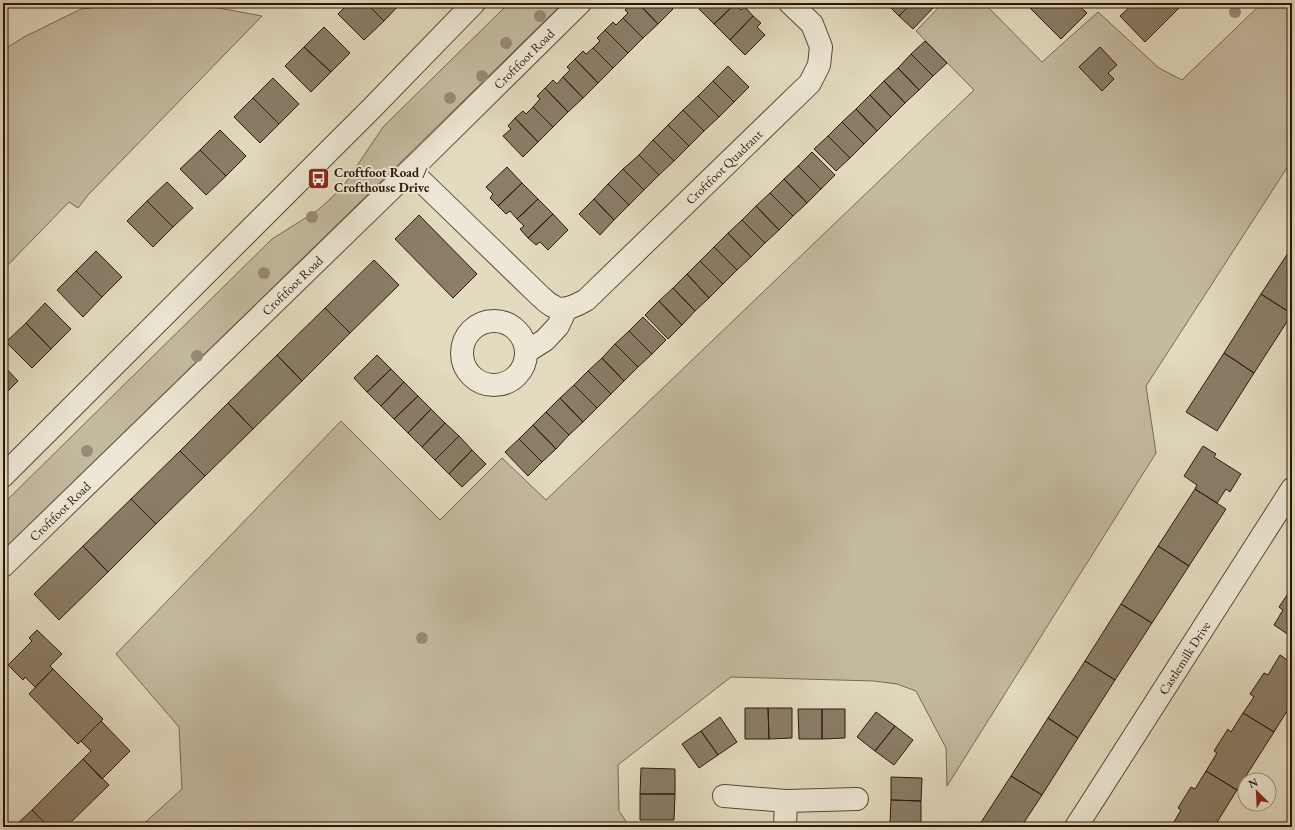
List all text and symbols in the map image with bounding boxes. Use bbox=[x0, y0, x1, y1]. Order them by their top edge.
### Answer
street label: Croftfoot Road bbox=[490, 25, 558, 93]
street label: Croftfoot Quadrant bbox=[682, 126, 766, 208]
place label: Croftfoot Road / Crofthouse Drive bbox=[334, 164, 430, 196]
bus stop icon: Croftfoot Road / Crofthouse Drive bbox=[305, 166, 331, 192]
street label: Croftfoot Road bbox=[258, 252, 327, 319]
street label: Croftfoot Road bbox=[26, 477, 95, 545]
street label: Castlemilk Drive bbox=[1155, 618, 1214, 698]
north arrow bbox=[1237, 772, 1277, 812]
text: N bbox=[1246, 775, 1260, 791]

